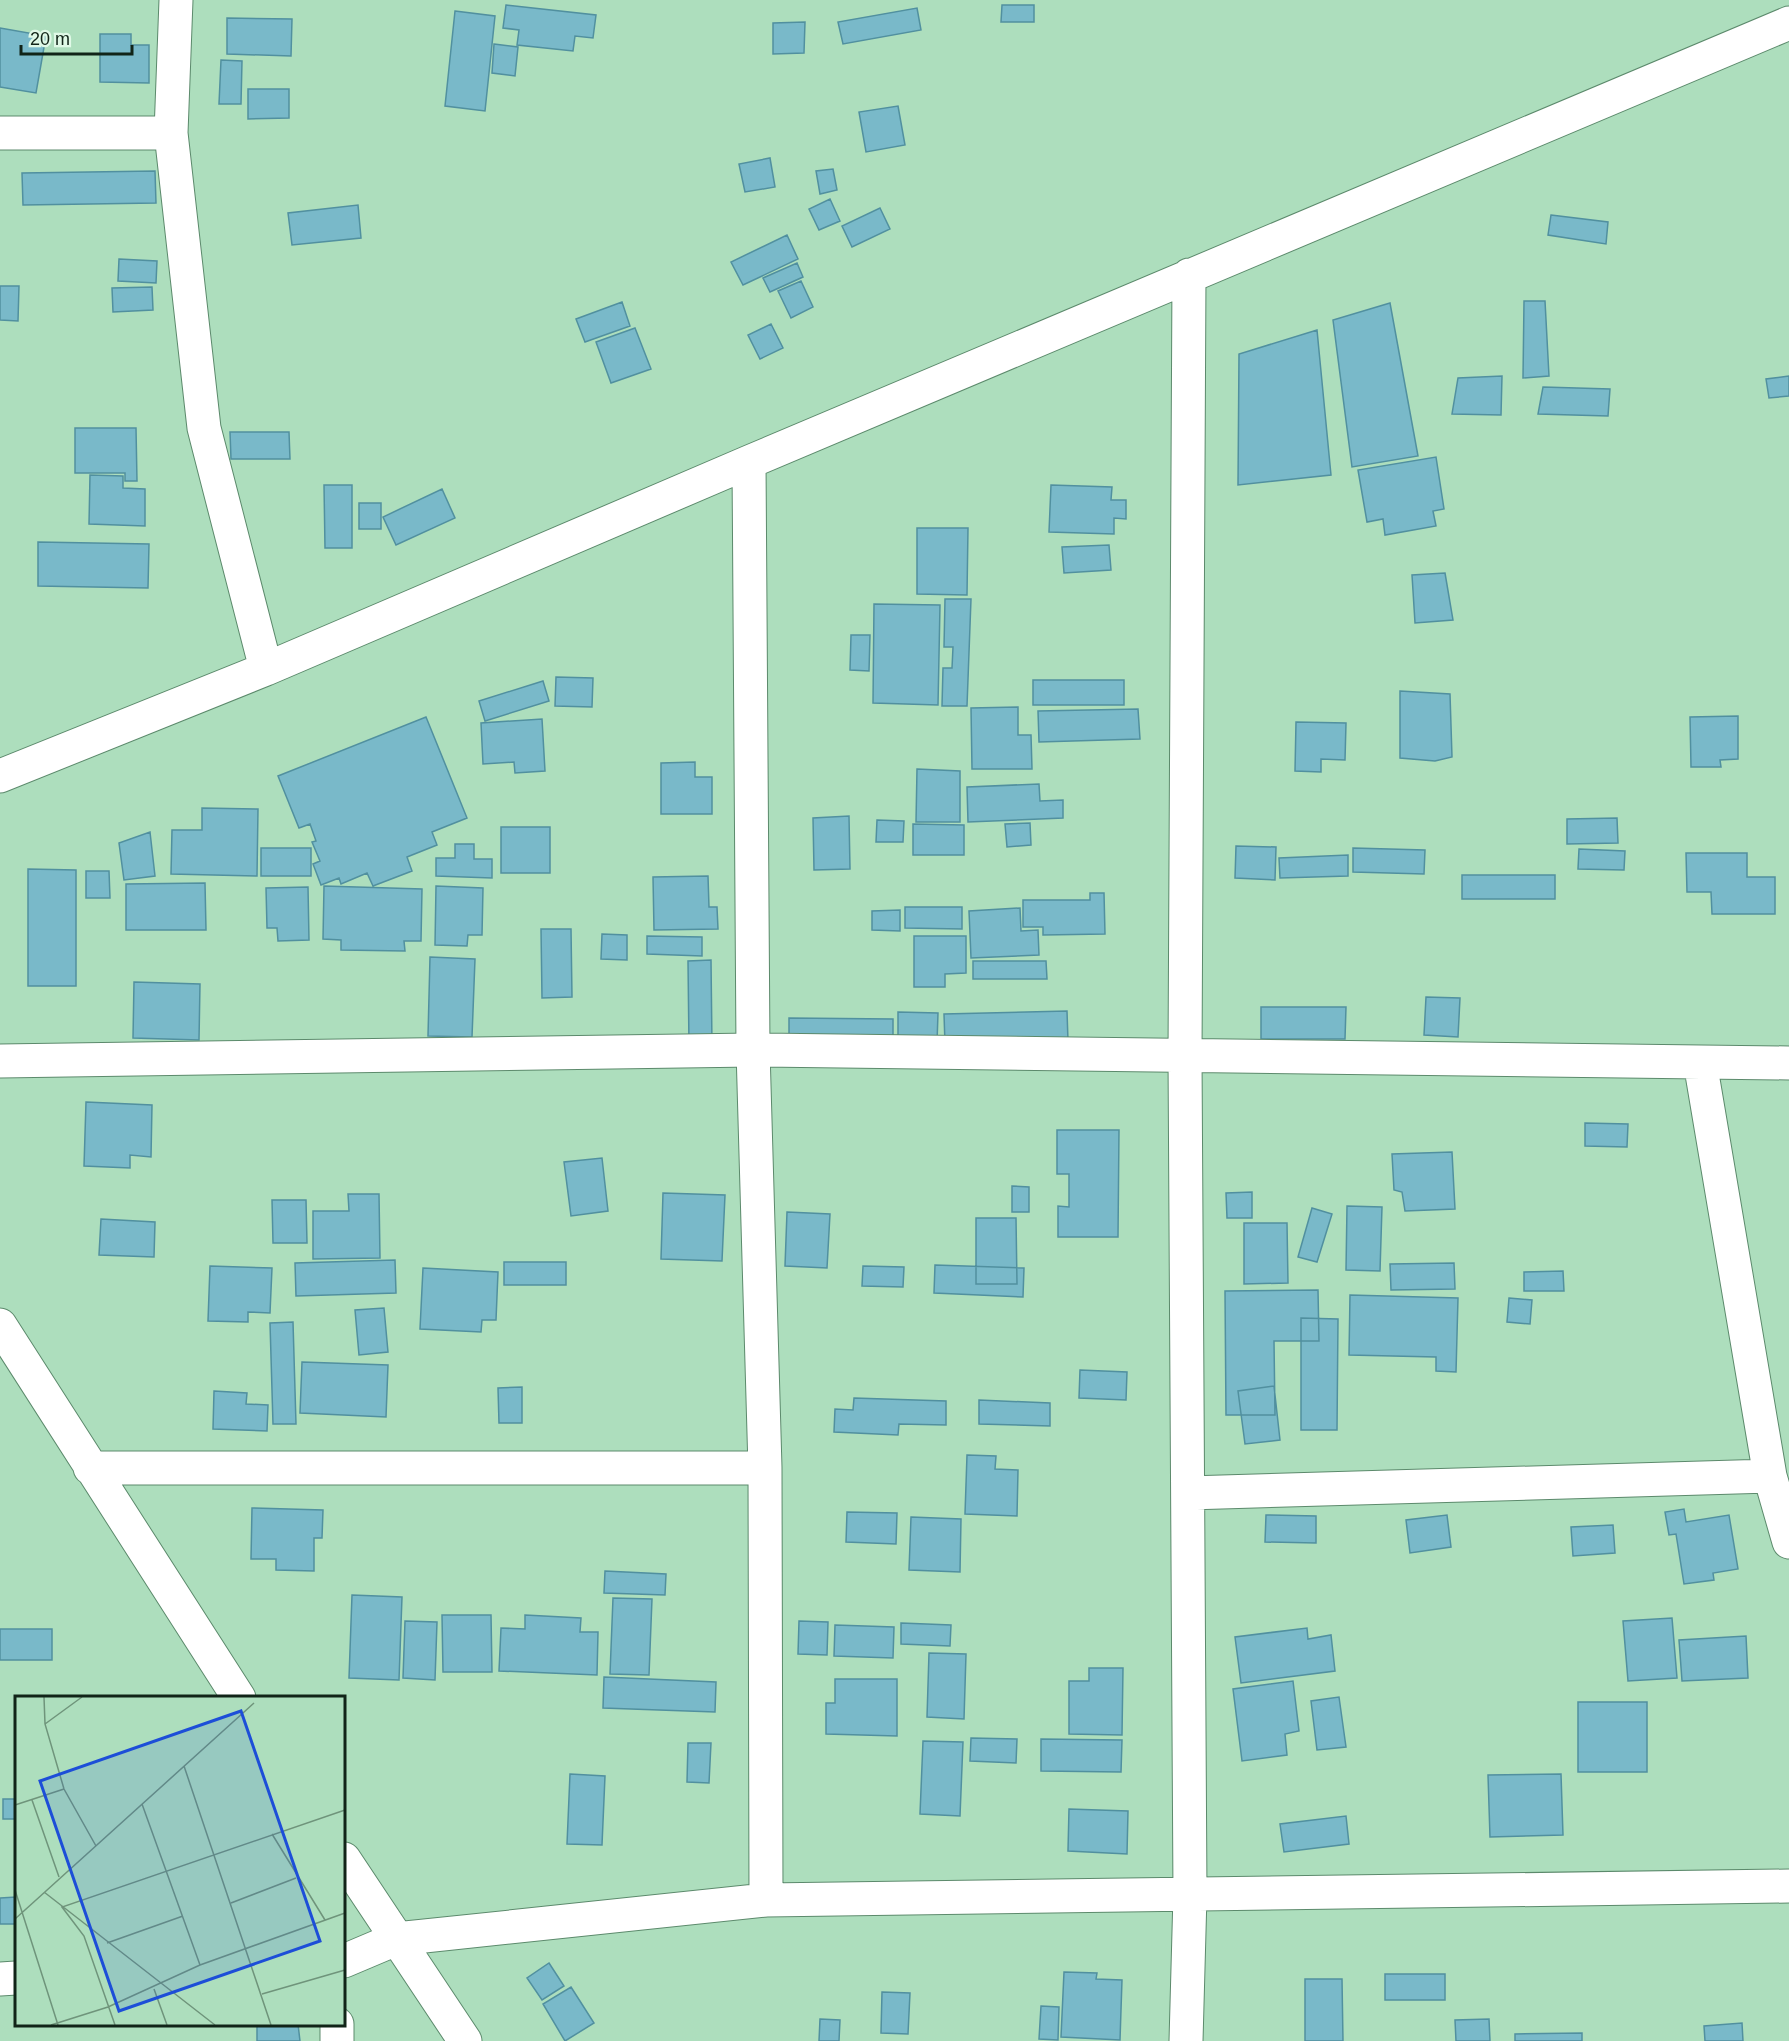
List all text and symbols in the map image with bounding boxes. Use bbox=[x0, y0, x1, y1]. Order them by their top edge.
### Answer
scale bar bbox=[21, 18, 132, 56]
text: 20 m bbox=[30, 29, 70, 49]
inset map bbox=[15, 1696, 345, 2026]

